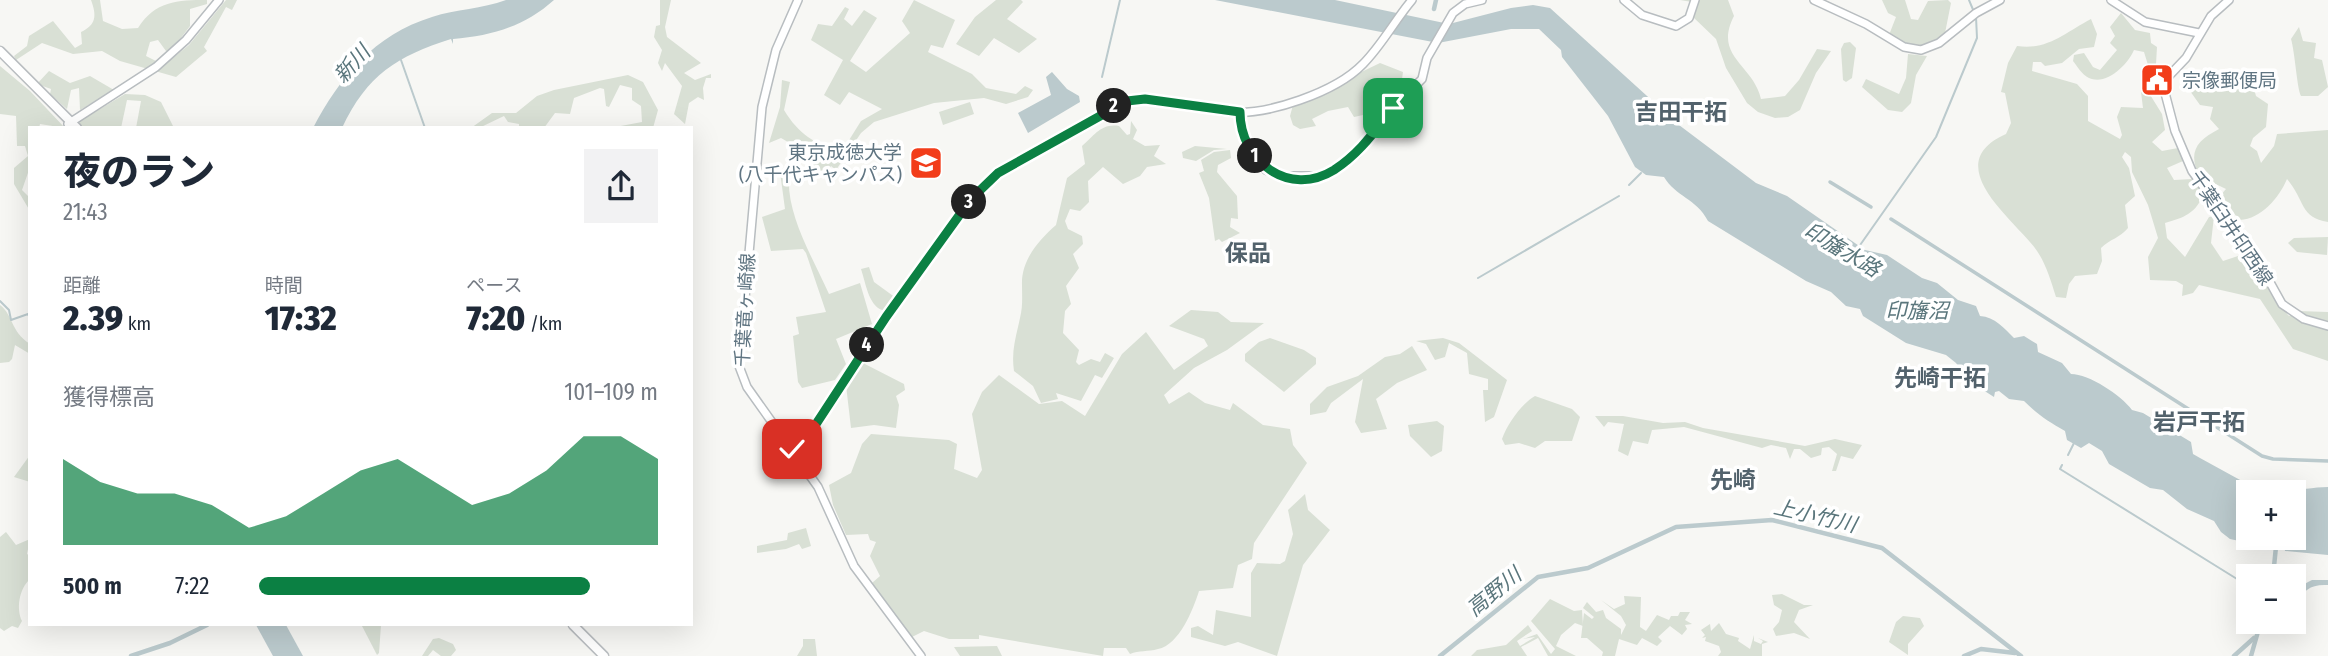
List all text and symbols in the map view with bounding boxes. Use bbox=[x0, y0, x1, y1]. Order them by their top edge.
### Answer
water label: 新川 bbox=[328, 38, 377, 88]
public building icon: 宗像郵便局 bbox=[2138, 61, 2176, 99]
place label: 宗像郵便局 bbox=[2182, 69, 2277, 92]
pin bbox=[1363, 78, 1423, 138]
pin: 2 bbox=[1096, 88, 1132, 124]
icon: arrive bbox=[1374, 89, 1412, 127]
text: 2 bbox=[1109, 94, 1118, 117]
district label: 吉田干拓 bbox=[1635, 98, 1727, 126]
pin: 1 bbox=[1238, 138, 1272, 174]
place label: 東京成徳大学 (八千代キャンパス) bbox=[739, 141, 902, 186]
school or university icon: 東京成徳大学 (八千代キャンパス) bbox=[907, 144, 945, 182]
text: 1 bbox=[1250, 144, 1259, 167]
text: 夜のラン bbox=[63, 149, 215, 195]
button: share bbox=[584, 149, 658, 223]
street label: 千葉臼井印西線 bbox=[2184, 166, 2278, 290]
pin: 3 bbox=[951, 184, 986, 220]
text: 3 bbox=[964, 190, 973, 213]
text: 21:43 bbox=[63, 198, 108, 226]
water label: 印旛水路 bbox=[1799, 217, 1886, 284]
district label: 保品 bbox=[1225, 239, 1271, 267]
street label: 千葉竜ヶ崎線 bbox=[731, 252, 759, 368]
text: 距離 bbox=[63, 274, 101, 297]
text: 時間 bbox=[265, 274, 303, 297]
text: ペース bbox=[466, 274, 522, 297]
text: 2.39 bbox=[63, 297, 123, 339]
text: 17:32 bbox=[265, 297, 337, 339]
text: 7:20 bbox=[466, 297, 525, 339]
water label: 印旛沼 bbox=[1886, 298, 1951, 324]
text: km bbox=[123, 312, 151, 335]
text: /km bbox=[525, 312, 562, 335]
pin: 4 bbox=[850, 328, 884, 362]
text: 4 bbox=[862, 333, 871, 356]
district label: 先崎干拓 bbox=[1894, 364, 1986, 392]
text: 101–109 m bbox=[564, 378, 658, 406]
text: 獲得標高 bbox=[63, 383, 155, 411]
district label: 岩戸干拓 bbox=[2153, 408, 2245, 436]
pin bbox=[762, 419, 822, 479]
icon: check bbox=[773, 430, 811, 468]
district label: 先崎 bbox=[1710, 466, 1756, 494]
map controls bbox=[2236, 480, 2306, 634]
button: + bbox=[2236, 480, 2306, 550]
water label: 上小竹川 bbox=[1771, 494, 1861, 539]
water label: 高野川 bbox=[1461, 561, 1528, 622]
button: − bbox=[2236, 564, 2306, 634]
text: 500 m bbox=[63, 572, 122, 600]
text: 7:22 bbox=[175, 572, 209, 600]

